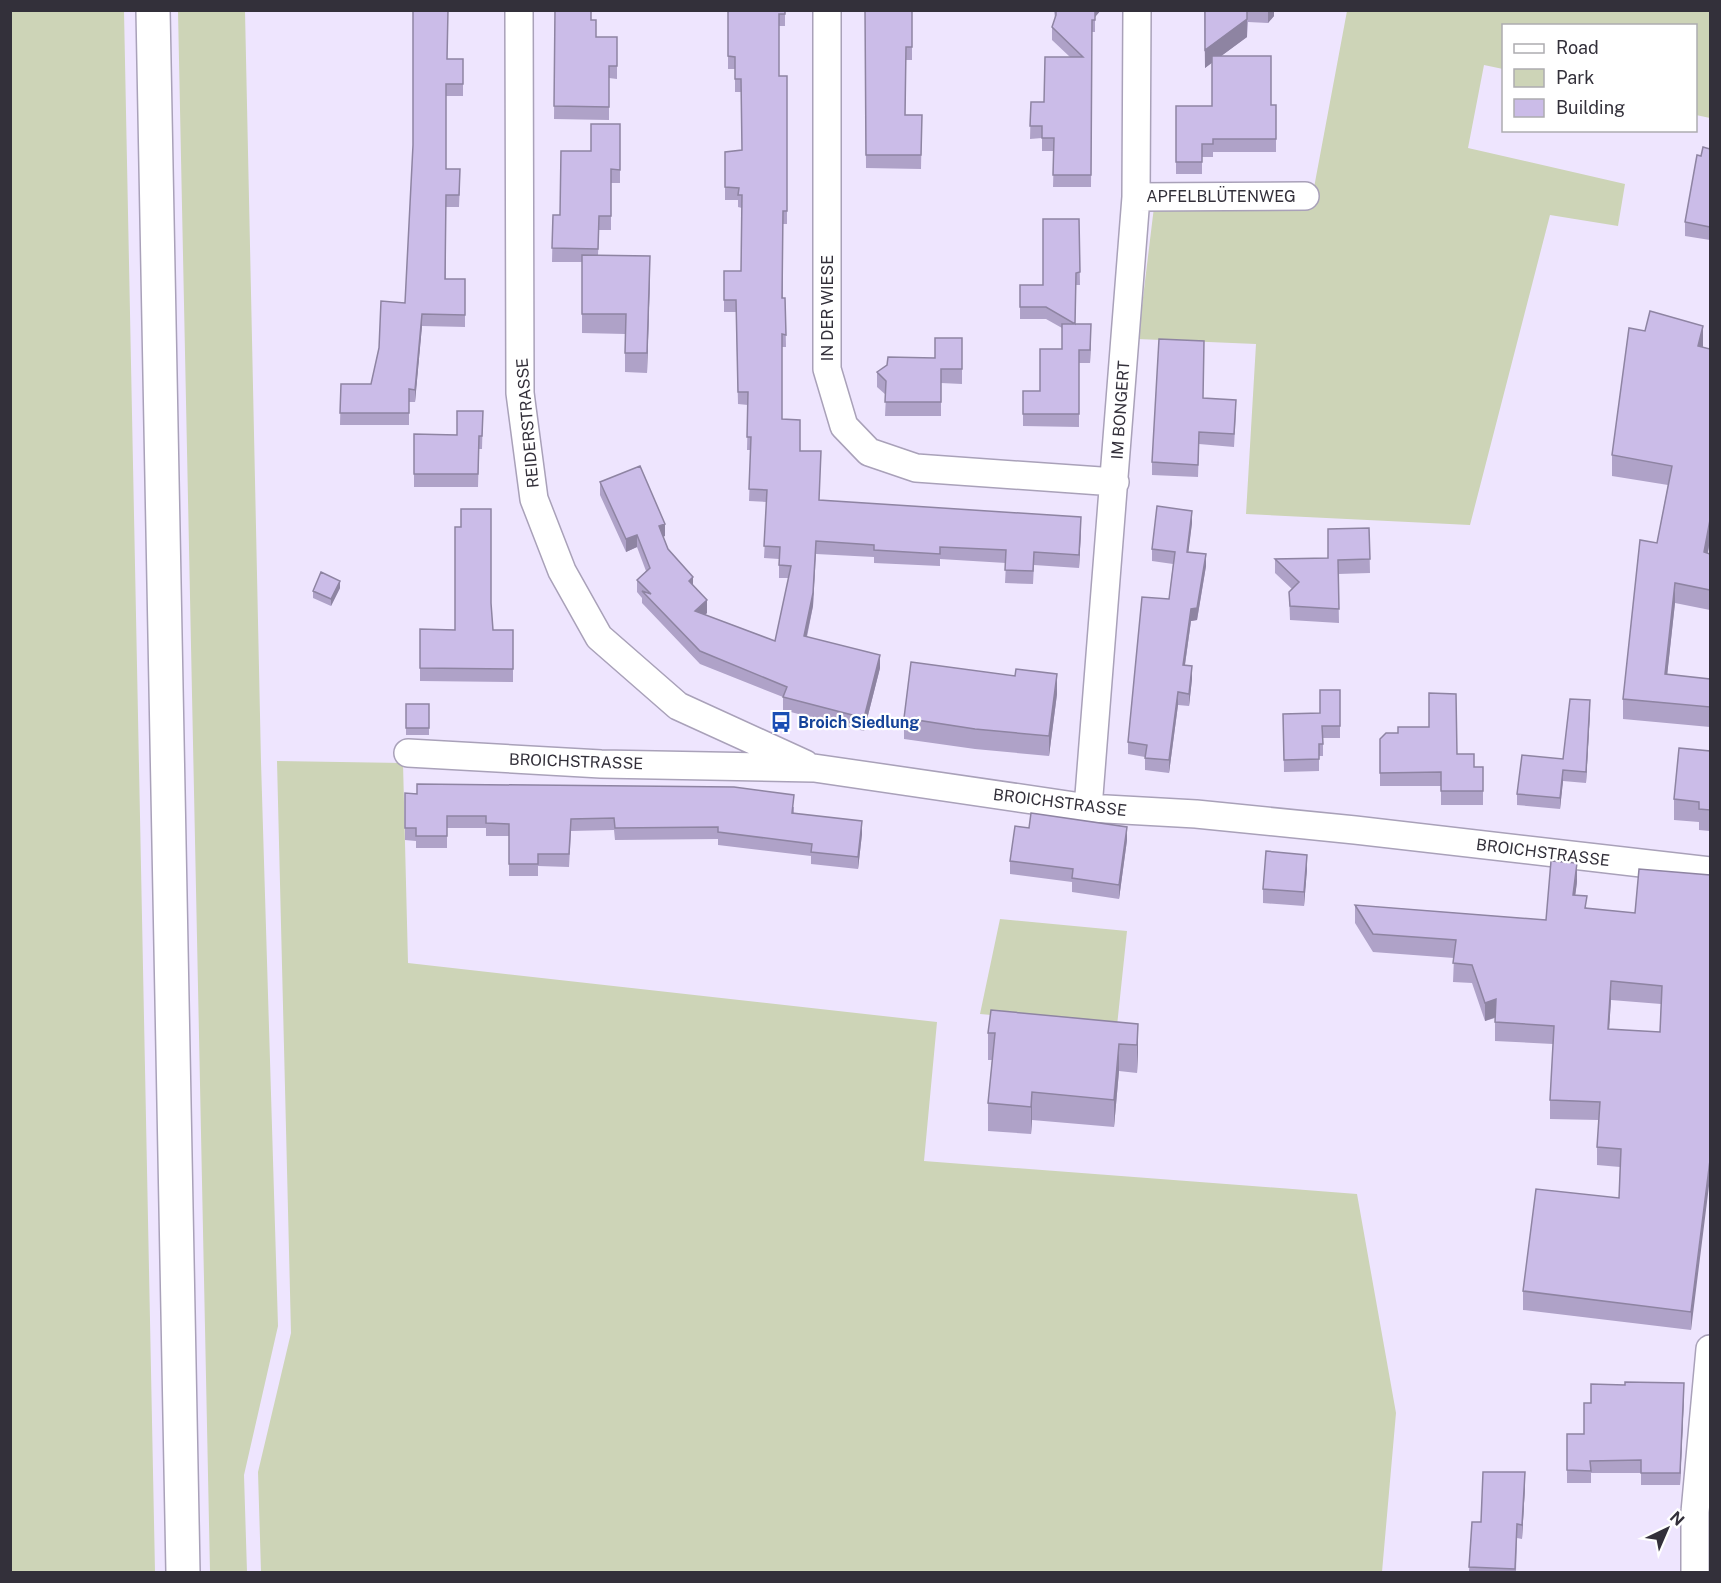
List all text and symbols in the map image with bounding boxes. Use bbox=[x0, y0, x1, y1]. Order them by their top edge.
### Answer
legend bbox=[1502, 24, 1697, 132]
text: Road bbox=[1556, 37, 1599, 58]
text: Park bbox=[1556, 67, 1594, 88]
text: Building bbox=[1556, 97, 1625, 118]
street label: APFELBLÜTENWEG bbox=[1146, 186, 1296, 206]
street label: IN DER WIESE bbox=[818, 255, 837, 361]
street label: REIDERSTRASSE bbox=[512, 357, 543, 489]
street label: IM BONGERT bbox=[1108, 360, 1133, 460]
bus stop icon: Broich Siedlung bbox=[769, 710, 793, 734]
place label: Broich Siedlung bbox=[798, 713, 919, 732]
street label: BROICHSTRASSE bbox=[508, 750, 643, 773]
street label: BROICHSTRASSE bbox=[992, 785, 1128, 820]
street label: BROICHSTRASSE bbox=[1475, 835, 1611, 870]
north arrow bbox=[1637, 1499, 1697, 1559]
text: N bbox=[1666, 1507, 1688, 1530]

